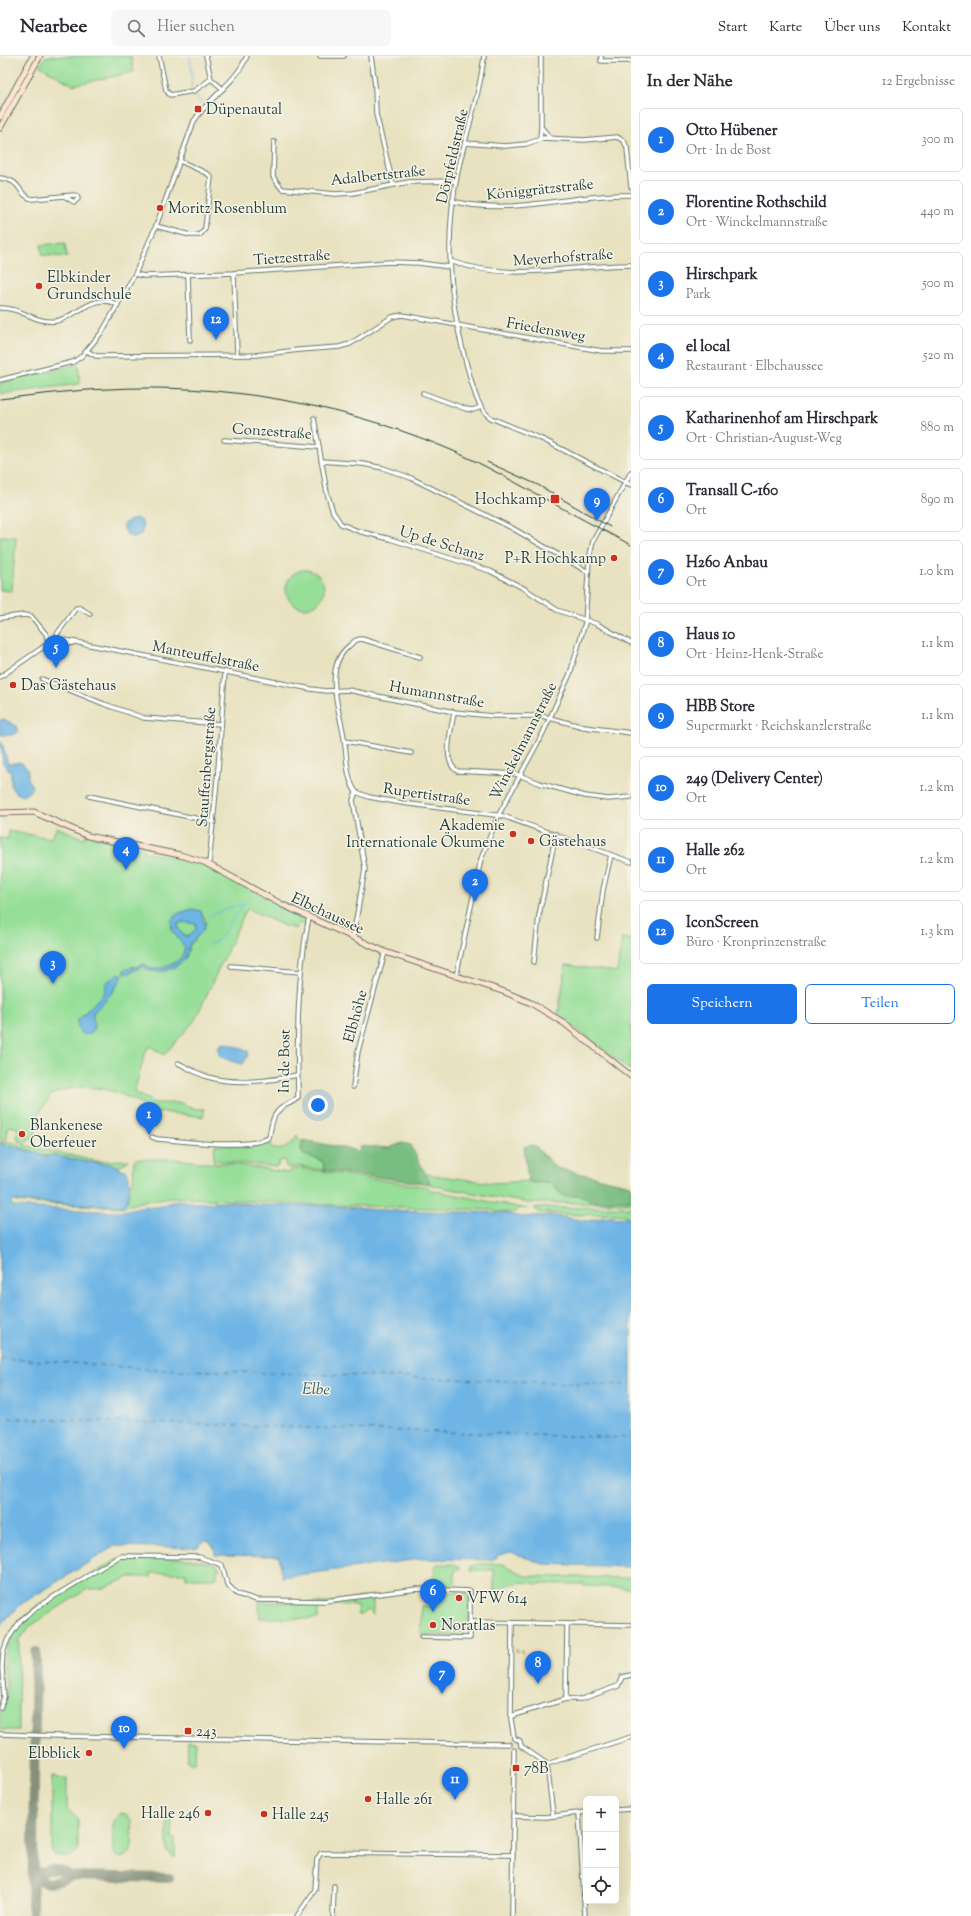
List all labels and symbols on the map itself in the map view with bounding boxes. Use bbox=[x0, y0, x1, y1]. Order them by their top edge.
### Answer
place label: Düpenautal bbox=[206, 100, 282, 121]
marker: Düpenautal bbox=[193, 104, 203, 114]
street label: Dörpfeldstraße bbox=[432, 107, 475, 206]
street label: Adalbertstraße bbox=[330, 161, 427, 192]
street label: Königgrätzstraße bbox=[486, 174, 595, 207]
place label: Moritz Rosenblum bbox=[168, 199, 288, 220]
marker: Moritz Rosenblum bbox=[155, 203, 165, 213]
street label: Tietzestraße bbox=[253, 245, 331, 272]
street label: Meyerhofstraße bbox=[512, 245, 614, 272]
place label: Elbkinder Grundschule bbox=[47, 268, 132, 306]
marker: Elbkinder Grundschule bbox=[34, 281, 44, 291]
pin: 12 bbox=[203, 307, 229, 340]
street label: Friedensweg bbox=[504, 313, 587, 348]
street label: Conzestraße bbox=[231, 419, 312, 446]
pin: 9 bbox=[584, 488, 610, 521]
place label: Hochkamp bbox=[475, 490, 546, 511]
marker: Hochkamp bbox=[549, 493, 561, 505]
street label: Up de Schanz bbox=[396, 522, 487, 567]
place label: P+R Hochkamp bbox=[505, 549, 606, 570]
marker: P+R Hochkamp bbox=[609, 553, 619, 563]
pin: 5 bbox=[43, 635, 69, 668]
street label: Manteuffelstraße bbox=[150, 637, 261, 678]
place label: Das Gästehaus bbox=[21, 676, 116, 697]
street label: Humannstraße bbox=[388, 677, 486, 714]
street label: Winckelmannstraße bbox=[485, 679, 563, 804]
marker: Das Gästehaus bbox=[8, 680, 18, 690]
street label: Stauffenbergstraße bbox=[193, 706, 222, 828]
street label: Rupertistraße bbox=[382, 779, 472, 812]
place label: Akademie Internationale Ökumene bbox=[346, 816, 505, 854]
marker: Akademie Internationale Ökumene bbox=[508, 829, 518, 839]
place label: Gästehaus bbox=[539, 832, 606, 853]
marker: Gästehaus bbox=[526, 836, 536, 846]
pin: 4 bbox=[113, 837, 139, 870]
pin: 2 bbox=[462, 869, 488, 902]
street label: Elbchaussee bbox=[287, 888, 367, 940]
pin: 3 bbox=[40, 951, 66, 984]
street label: Elbhöhe bbox=[339, 988, 374, 1045]
street label: In de Bost bbox=[274, 1029, 297, 1093]
your location bbox=[308, 1095, 328, 1115]
pin: 1 bbox=[136, 1102, 162, 1135]
place label: Blankenese Oberfeuer bbox=[30, 1116, 103, 1154]
marker: Blankenese Oberfeuer bbox=[17, 1129, 27, 1139]
water label: Elbe bbox=[302, 1379, 330, 1402]
pin: 6 bbox=[420, 1579, 446, 1612]
place label: VFW 614 bbox=[467, 1589, 528, 1610]
marker: VFW 614 bbox=[454, 1593, 464, 1603]
place label: Noratlas bbox=[441, 1616, 496, 1637]
marker: Noratlas bbox=[428, 1620, 438, 1630]
pin: 8 bbox=[525, 1651, 551, 1684]
pin: 7 bbox=[429, 1661, 455, 1694]
pin: 10 bbox=[111, 1716, 137, 1749]
place label: 243 bbox=[196, 1722, 217, 1743]
marker: 243 bbox=[183, 1726, 193, 1736]
place label: Elbblick bbox=[28, 1744, 81, 1765]
marker: Elbblick bbox=[84, 1748, 94, 1758]
place label: 78B bbox=[524, 1759, 549, 1780]
marker: 78B bbox=[511, 1763, 521, 1773]
pin: 11 bbox=[442, 1767, 468, 1800]
place label: Halle 261 bbox=[376, 1790, 433, 1811]
marker: Halle 261 bbox=[363, 1794, 373, 1804]
place label: Halle 246 bbox=[141, 1804, 200, 1825]
place label: Halle 245 bbox=[272, 1805, 329, 1826]
marker: Halle 246 bbox=[203, 1808, 213, 1818]
marker: Halle 245 bbox=[259, 1809, 269, 1819]

